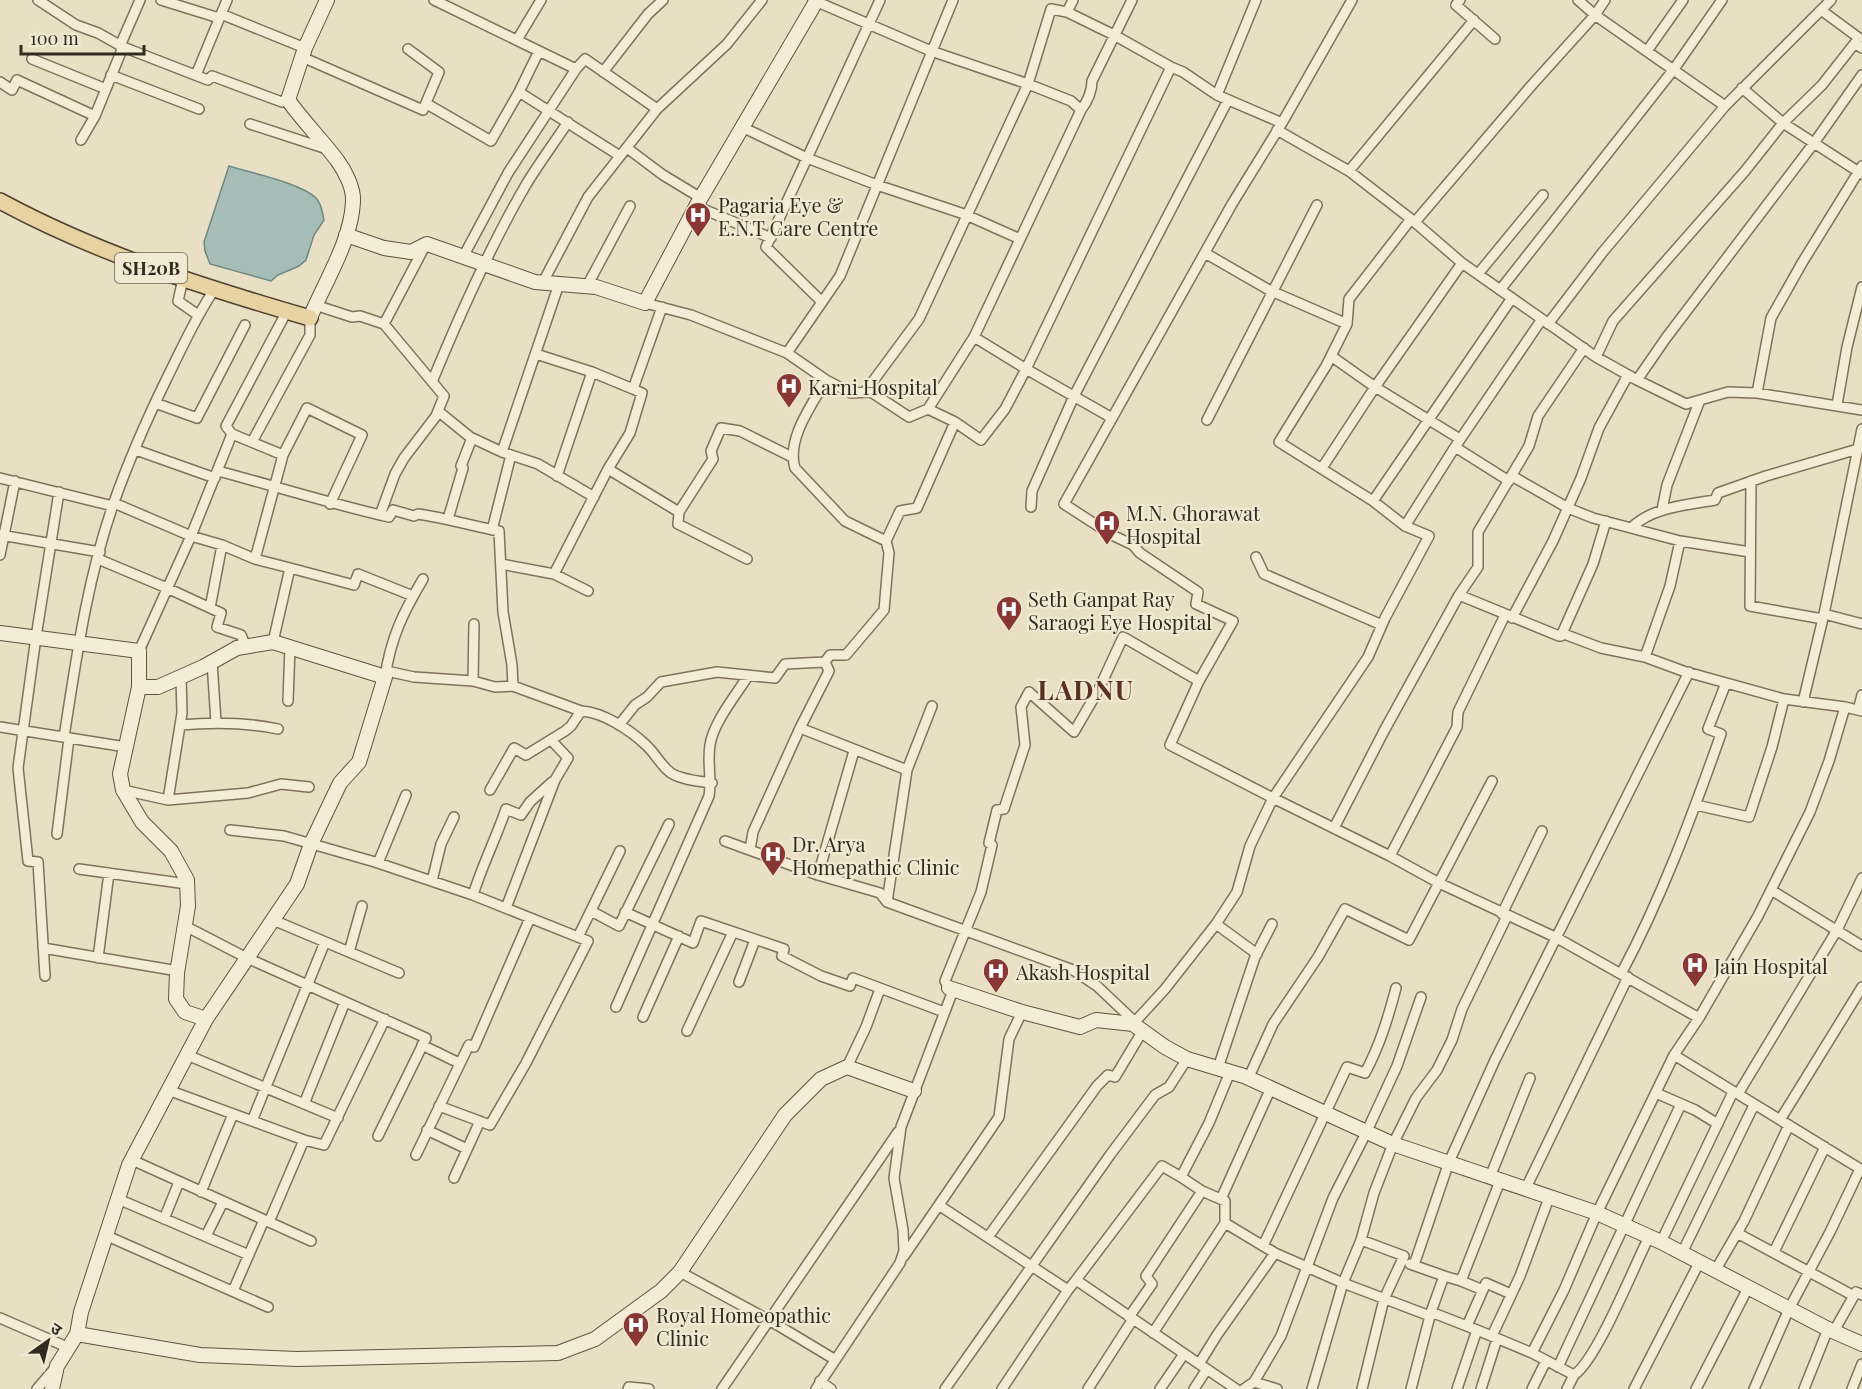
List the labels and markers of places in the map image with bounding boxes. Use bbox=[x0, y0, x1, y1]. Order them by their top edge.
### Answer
place label: Pagaria Eye & E.N.T Care Centre bbox=[718, 191, 878, 241]
hospital icon: Pagaria Eye & E.N.T Care Centre bbox=[683, 200, 713, 238]
hospital icon: Karni Hospital bbox=[774, 371, 804, 409]
place label: Karni Hospital bbox=[808, 373, 938, 400]
place label: M.N. Ghorawat Hospital bbox=[1126, 499, 1261, 549]
hospital icon: M.N. Ghorawat Hospital bbox=[1092, 508, 1122, 546]
place label: Seth Ganpat Ray Saraogi Eye Hospital bbox=[1028, 585, 1212, 635]
hospital icon: Seth Ganpat Ray Saraogi Eye Hospital bbox=[994, 594, 1024, 632]
place label: Dr. Arya Homepathic Clinic bbox=[792, 830, 960, 880]
hospital icon: Dr. Arya Homepathic Clinic bbox=[758, 839, 788, 877]
hospital icon: Jain Hospital bbox=[1680, 950, 1710, 988]
place label: Jain Hospital bbox=[1713, 952, 1828, 979]
hospital icon: Akash Hospital bbox=[981, 956, 1011, 994]
place label: Akash Hospital bbox=[1015, 958, 1150, 985]
place label: Royal Homeopathic Clinic bbox=[656, 1301, 831, 1351]
hospital icon: Royal Homeopathic Clinic bbox=[621, 1310, 651, 1348]

